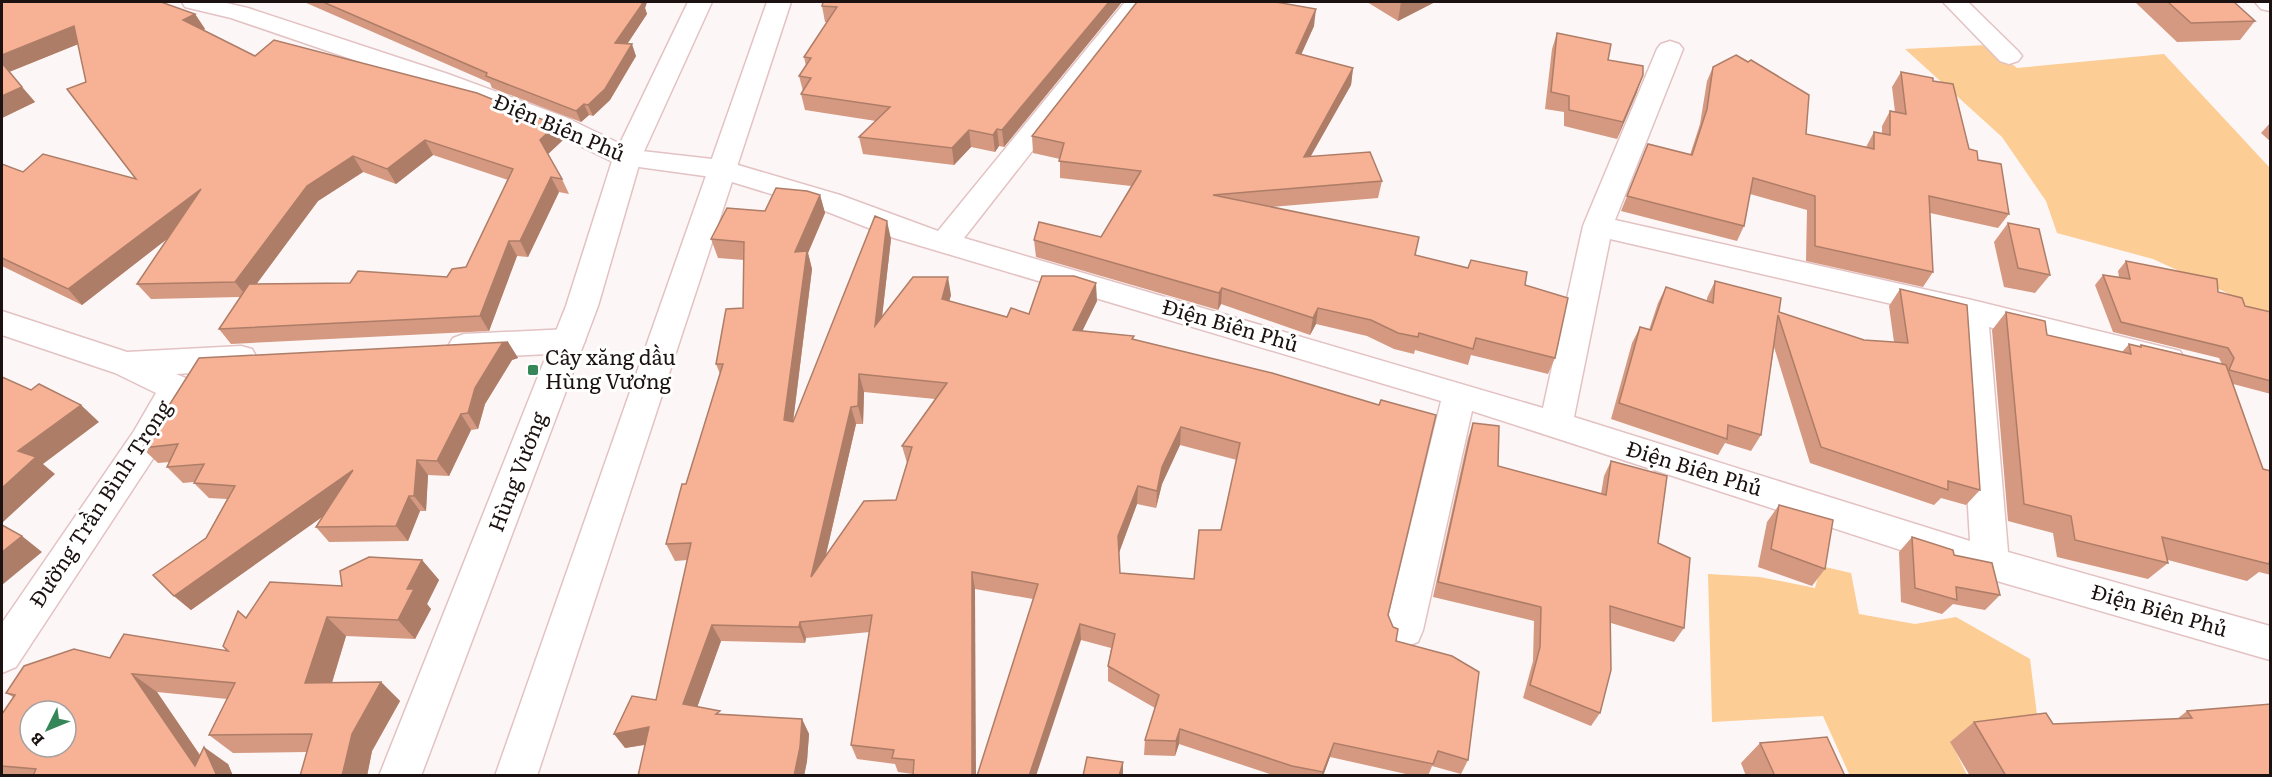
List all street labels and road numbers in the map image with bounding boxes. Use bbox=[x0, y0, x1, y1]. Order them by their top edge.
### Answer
street label: Điện Biên Phủ bbox=[489, 84, 631, 167]
street label: Điện Biên Phủ bbox=[1159, 289, 1303, 358]
street label: Đường Trần Bình Trọng bbox=[20, 393, 178, 612]
street label: Hùng Vương bbox=[479, 406, 553, 536]
street label: Điện Biên Phủ bbox=[1623, 431, 1767, 502]
street label: Điện Biên Phủ bbox=[2088, 574, 2232, 643]

